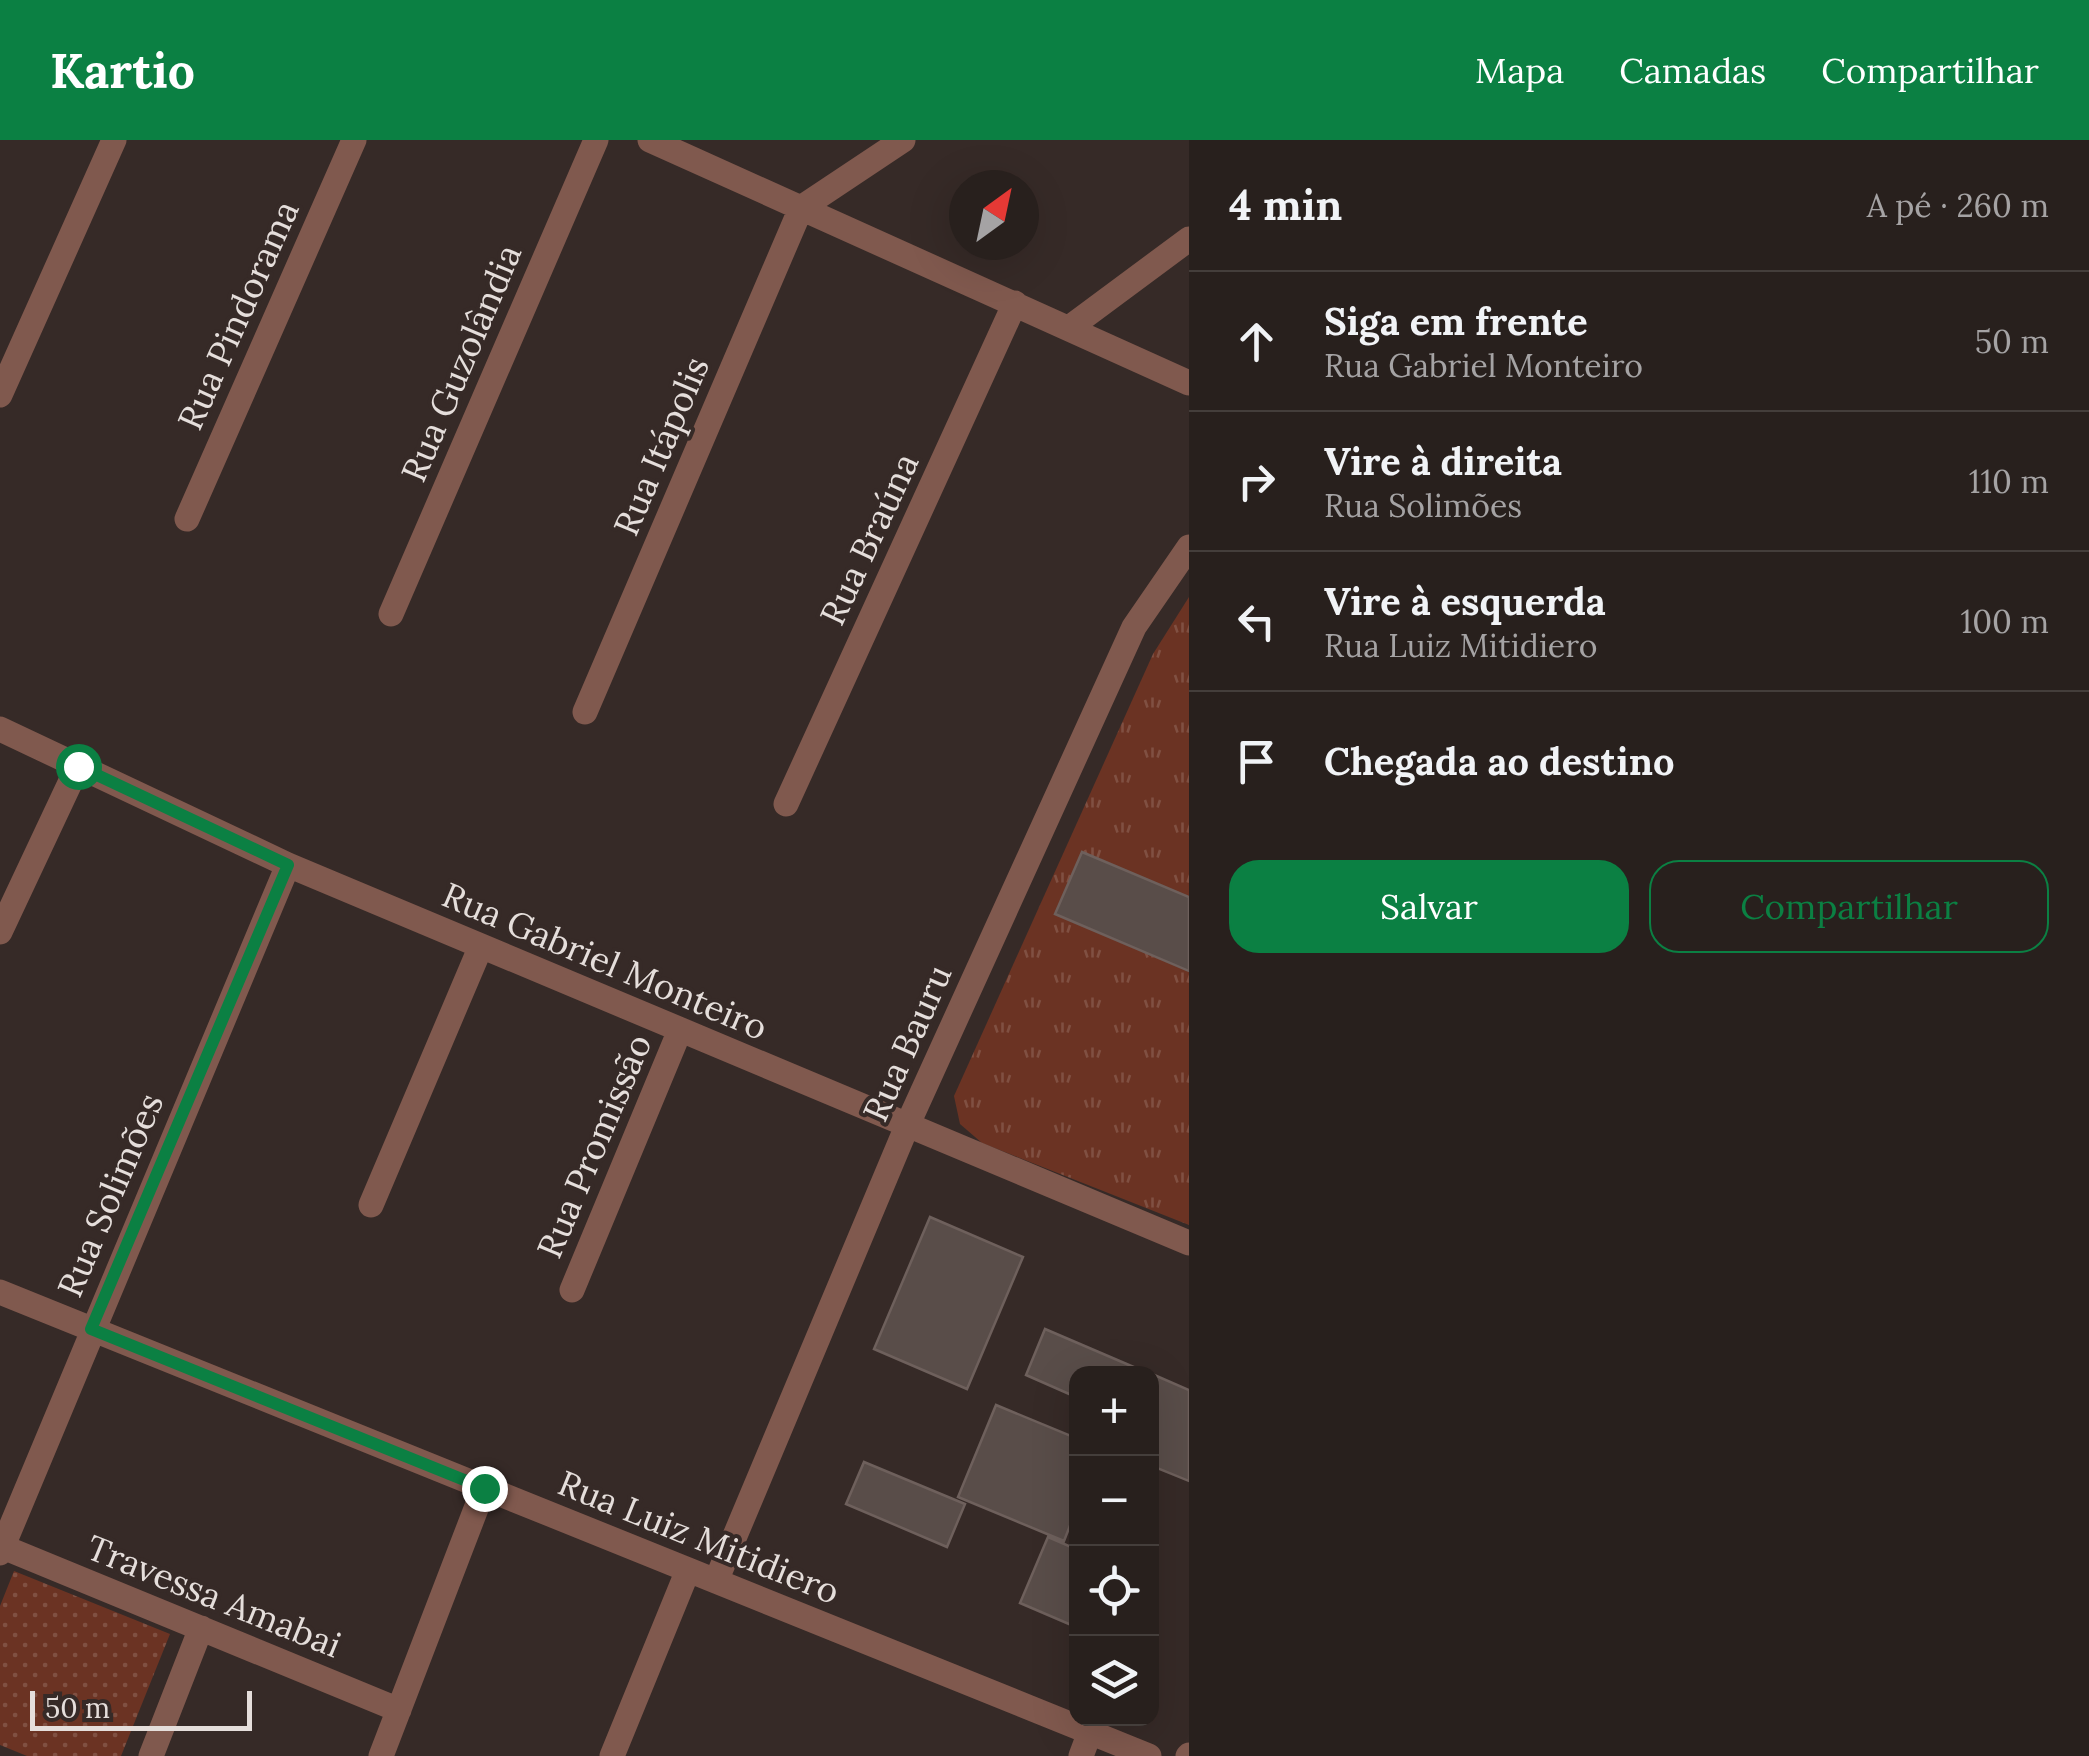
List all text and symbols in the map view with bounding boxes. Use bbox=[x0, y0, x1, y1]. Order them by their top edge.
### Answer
text: Kartio bbox=[50, 40, 195, 101]
text: Mapa bbox=[1475, 48, 1564, 93]
text: Camadas bbox=[1619, 48, 1766, 93]
text: Compartilhar bbox=[1821, 48, 2039, 93]
north arrow bbox=[949, 170, 1039, 260]
text: 4 min bbox=[1229, 178, 1342, 232]
text: A pé · 260 m bbox=[1867, 185, 2049, 226]
street label: Rua Pindorama bbox=[167, 193, 309, 437]
street label: Rua Guzolândia bbox=[391, 238, 531, 488]
text: Siga em frente bbox=[1324, 297, 1588, 345]
icon: ahead bbox=[1229, 314, 1284, 369]
text: 50 m bbox=[1975, 321, 2049, 362]
text: Rua Gabriel Monteiro bbox=[1324, 345, 1643, 386]
street label: Rua Itápolis bbox=[603, 350, 719, 542]
text: Vire à direita bbox=[1324, 437, 1562, 485]
street label: Rua Braúna bbox=[810, 446, 928, 632]
icon: right bbox=[1229, 454, 1284, 509]
text: 110 m bbox=[1969, 461, 2049, 502]
text: Rua Solimões bbox=[1324, 485, 1522, 526]
text: Vire à esquerda bbox=[1324, 577, 1606, 625]
icon: left bbox=[1229, 594, 1284, 649]
text: 100 m bbox=[1961, 601, 2049, 642]
text: Rua Luiz Mitidiero bbox=[1324, 625, 1598, 666]
icon: arrive bbox=[1229, 734, 1284, 789]
text: Chegada ao destino bbox=[1324, 737, 1674, 785]
route start bbox=[56, 744, 102, 790]
button: Salvar bbox=[1229, 860, 1629, 953]
button: Compartilhar bbox=[1649, 860, 2049, 953]
street label: Rua Gabriel Monteiro bbox=[436, 872, 774, 1050]
street label: Rua Bauru bbox=[853, 958, 961, 1128]
street label: Rua Promissão bbox=[527, 1027, 661, 1265]
street label: Rua Solimões bbox=[47, 1086, 173, 1304]
map controls bbox=[1069, 1366, 1159, 1726]
button: + bbox=[1069, 1366, 1159, 1456]
button: − bbox=[1069, 1456, 1159, 1546]
street label: Rua Luiz Mitidiero bbox=[552, 1460, 846, 1614]
route end bbox=[462, 1466, 508, 1512]
street label: Travessa Amabai bbox=[80, 1525, 348, 1667]
button: locate bbox=[1069, 1546, 1159, 1636]
button: layers bbox=[1069, 1636, 1159, 1726]
scale bar bbox=[30, 1686, 252, 1730]
text: 50 m bbox=[45, 1690, 110, 1726]

